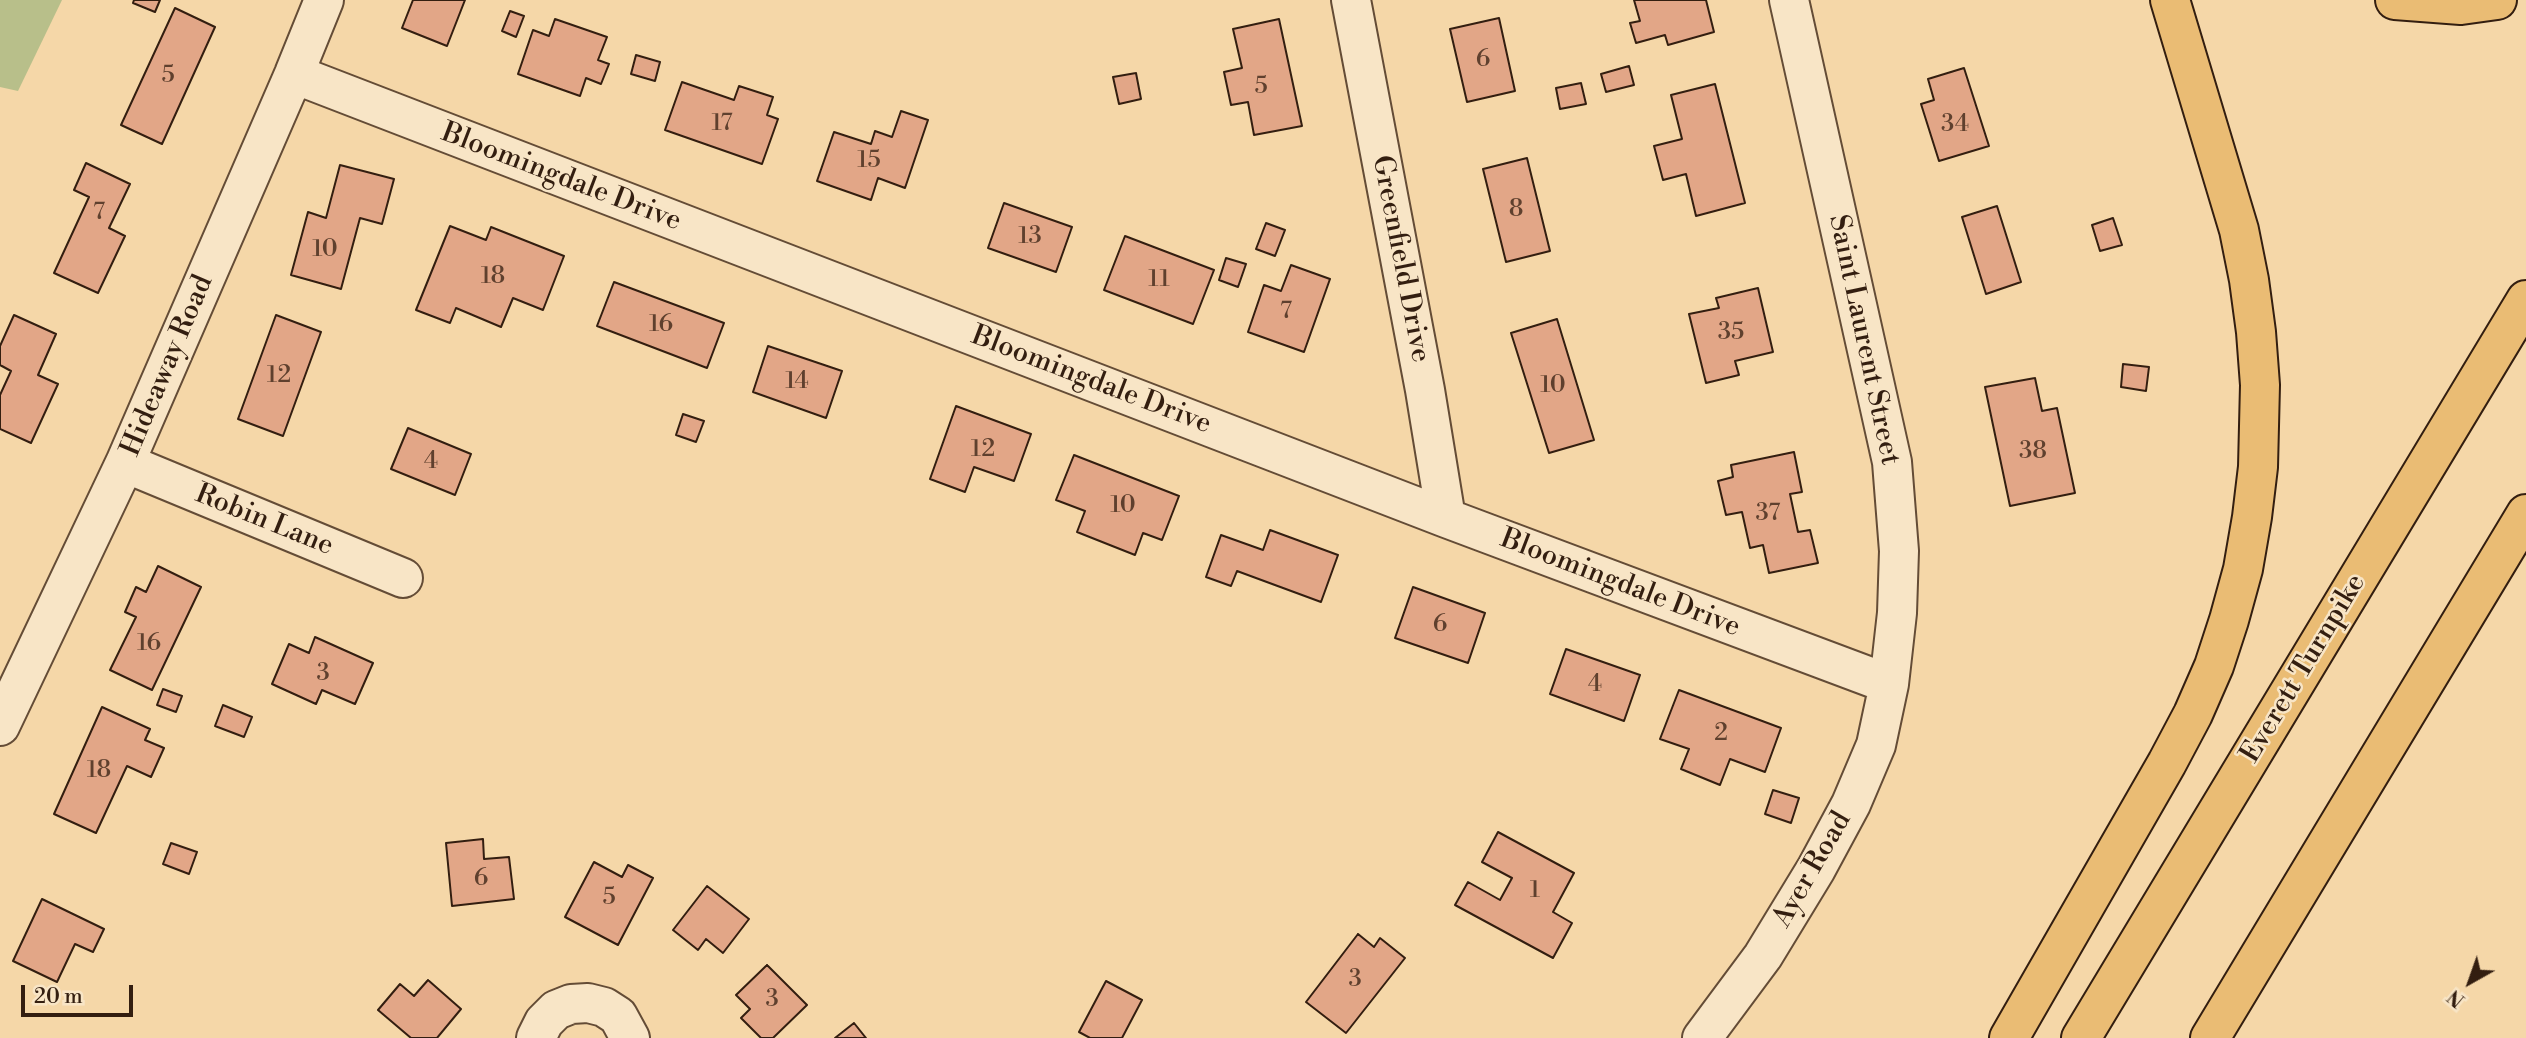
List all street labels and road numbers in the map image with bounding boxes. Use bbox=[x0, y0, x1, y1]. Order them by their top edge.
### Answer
street label: Bloomingdale Drive bbox=[436, 117, 686, 239]
street label: Greenfield Drive bbox=[1363, 153, 1437, 365]
street label: Saint Laurent Street bbox=[1820, 212, 1906, 468]
street label: Hideaway Road bbox=[115, 270, 221, 462]
street label: Bloomingdale Drive bbox=[966, 320, 1216, 442]
street label: Robin Lane bbox=[190, 478, 338, 564]
street label: Bloomingdale Drive bbox=[1495, 523, 1745, 645]
street label: Everett Turnpike bbox=[2234, 569, 2374, 769]
street label: Ayer Road bbox=[1767, 806, 1859, 934]

